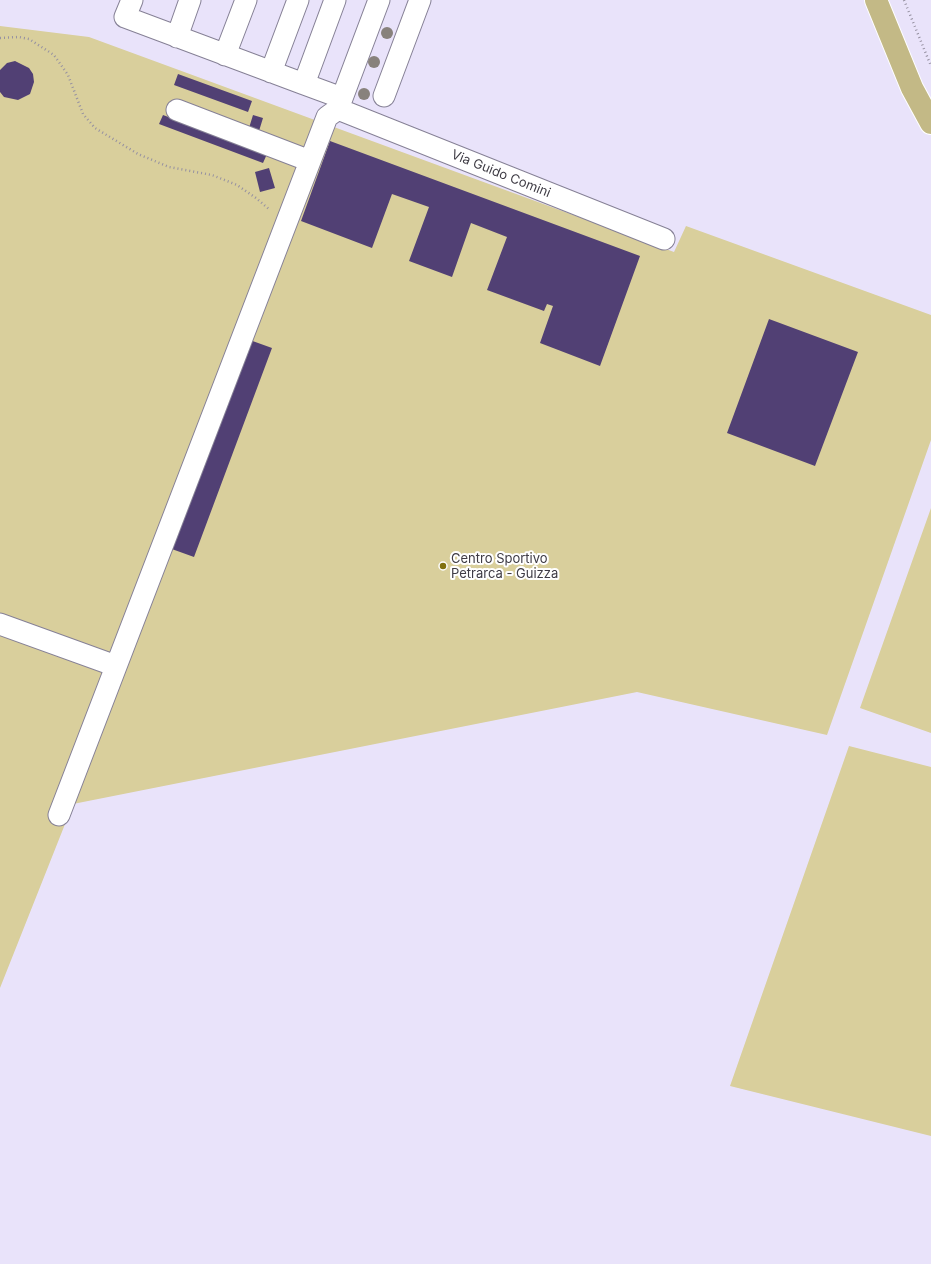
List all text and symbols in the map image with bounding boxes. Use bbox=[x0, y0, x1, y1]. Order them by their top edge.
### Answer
street label: Via Guido Comini bbox=[449, 147, 553, 201]
place label: Centro Sportivo Petrarca - Guizza bbox=[451, 551, 558, 582]
marker: Centro Sportivo Petrarca - Guizza bbox=[438, 561, 448, 571]

